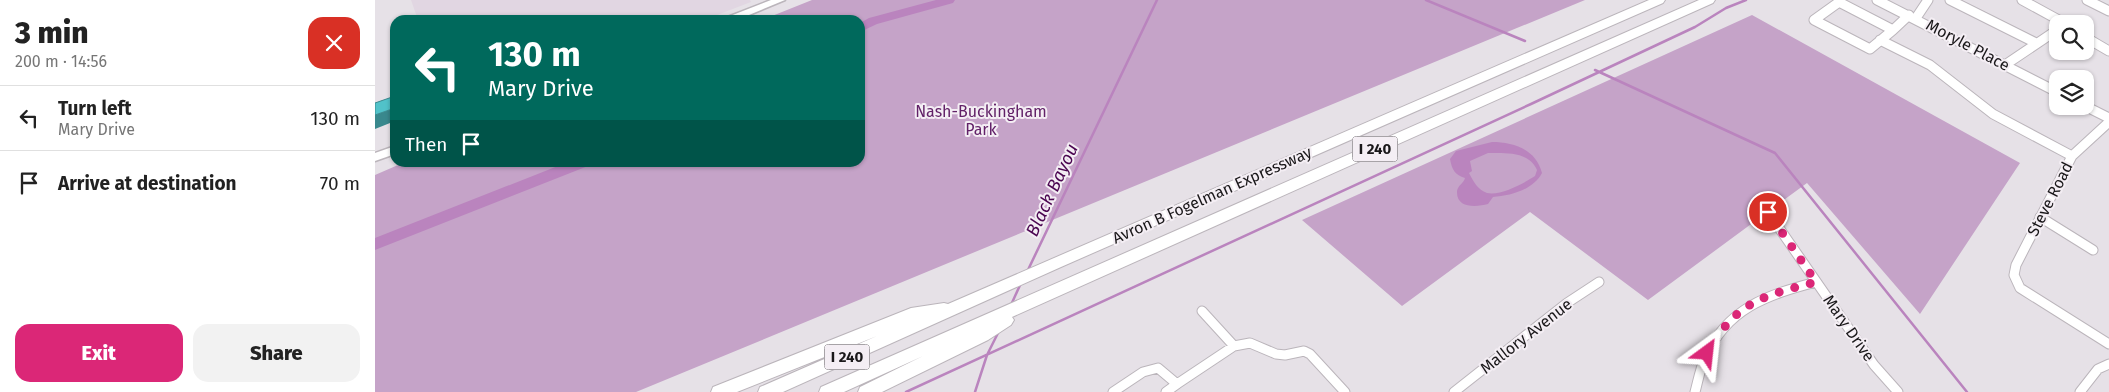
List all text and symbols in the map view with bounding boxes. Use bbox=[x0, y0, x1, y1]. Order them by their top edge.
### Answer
text: 3 min bbox=[15, 15, 89, 51]
street label: Moryle Place bbox=[1923, 15, 2013, 75]
map controls bbox=[2049, 15, 2094, 115]
button: search bbox=[2049, 15, 2094, 60]
button: close bbox=[308, 17, 360, 69]
text: 130 m bbox=[488, 33, 581, 75]
icon: left bbox=[405, 35, 470, 100]
text: 200 m · 14:56 bbox=[15, 52, 107, 71]
button: layers bbox=[2049, 70, 2094, 115]
text: Mary Drive bbox=[488, 75, 594, 102]
text: Turn left bbox=[58, 97, 132, 120]
park label: Nash-Buckingham Park bbox=[915, 102, 1047, 139]
icon: left bbox=[15, 104, 43, 132]
text: 130 m bbox=[310, 107, 360, 130]
text: Mary Drive bbox=[58, 120, 135, 139]
icon: arrive bbox=[457, 130, 485, 158]
text: Then bbox=[405, 133, 447, 156]
road number: I 240 bbox=[1353, 136, 1397, 162]
water label: Black Bayou bbox=[1021, 140, 1083, 240]
street label: Avron B Fogelman Expressway bbox=[1109, 142, 1315, 248]
street label: Steve Road bbox=[2023, 159, 2077, 239]
icon: arrive bbox=[15, 169, 43, 197]
text: Arrive at destination bbox=[58, 172, 237, 195]
text: 70 m bbox=[320, 172, 360, 195]
pin bbox=[1747, 191, 1789, 233]
icon: arrive bbox=[1754, 198, 1782, 226]
street label: Mary Drive bbox=[1819, 291, 1879, 365]
street label: Mallory Avenue bbox=[1476, 294, 1576, 378]
button: Exit bbox=[15, 324, 183, 382]
button: Share bbox=[193, 324, 360, 382]
position arrow bbox=[1680, 326, 1732, 378]
road number: I 240 bbox=[825, 344, 869, 370]

